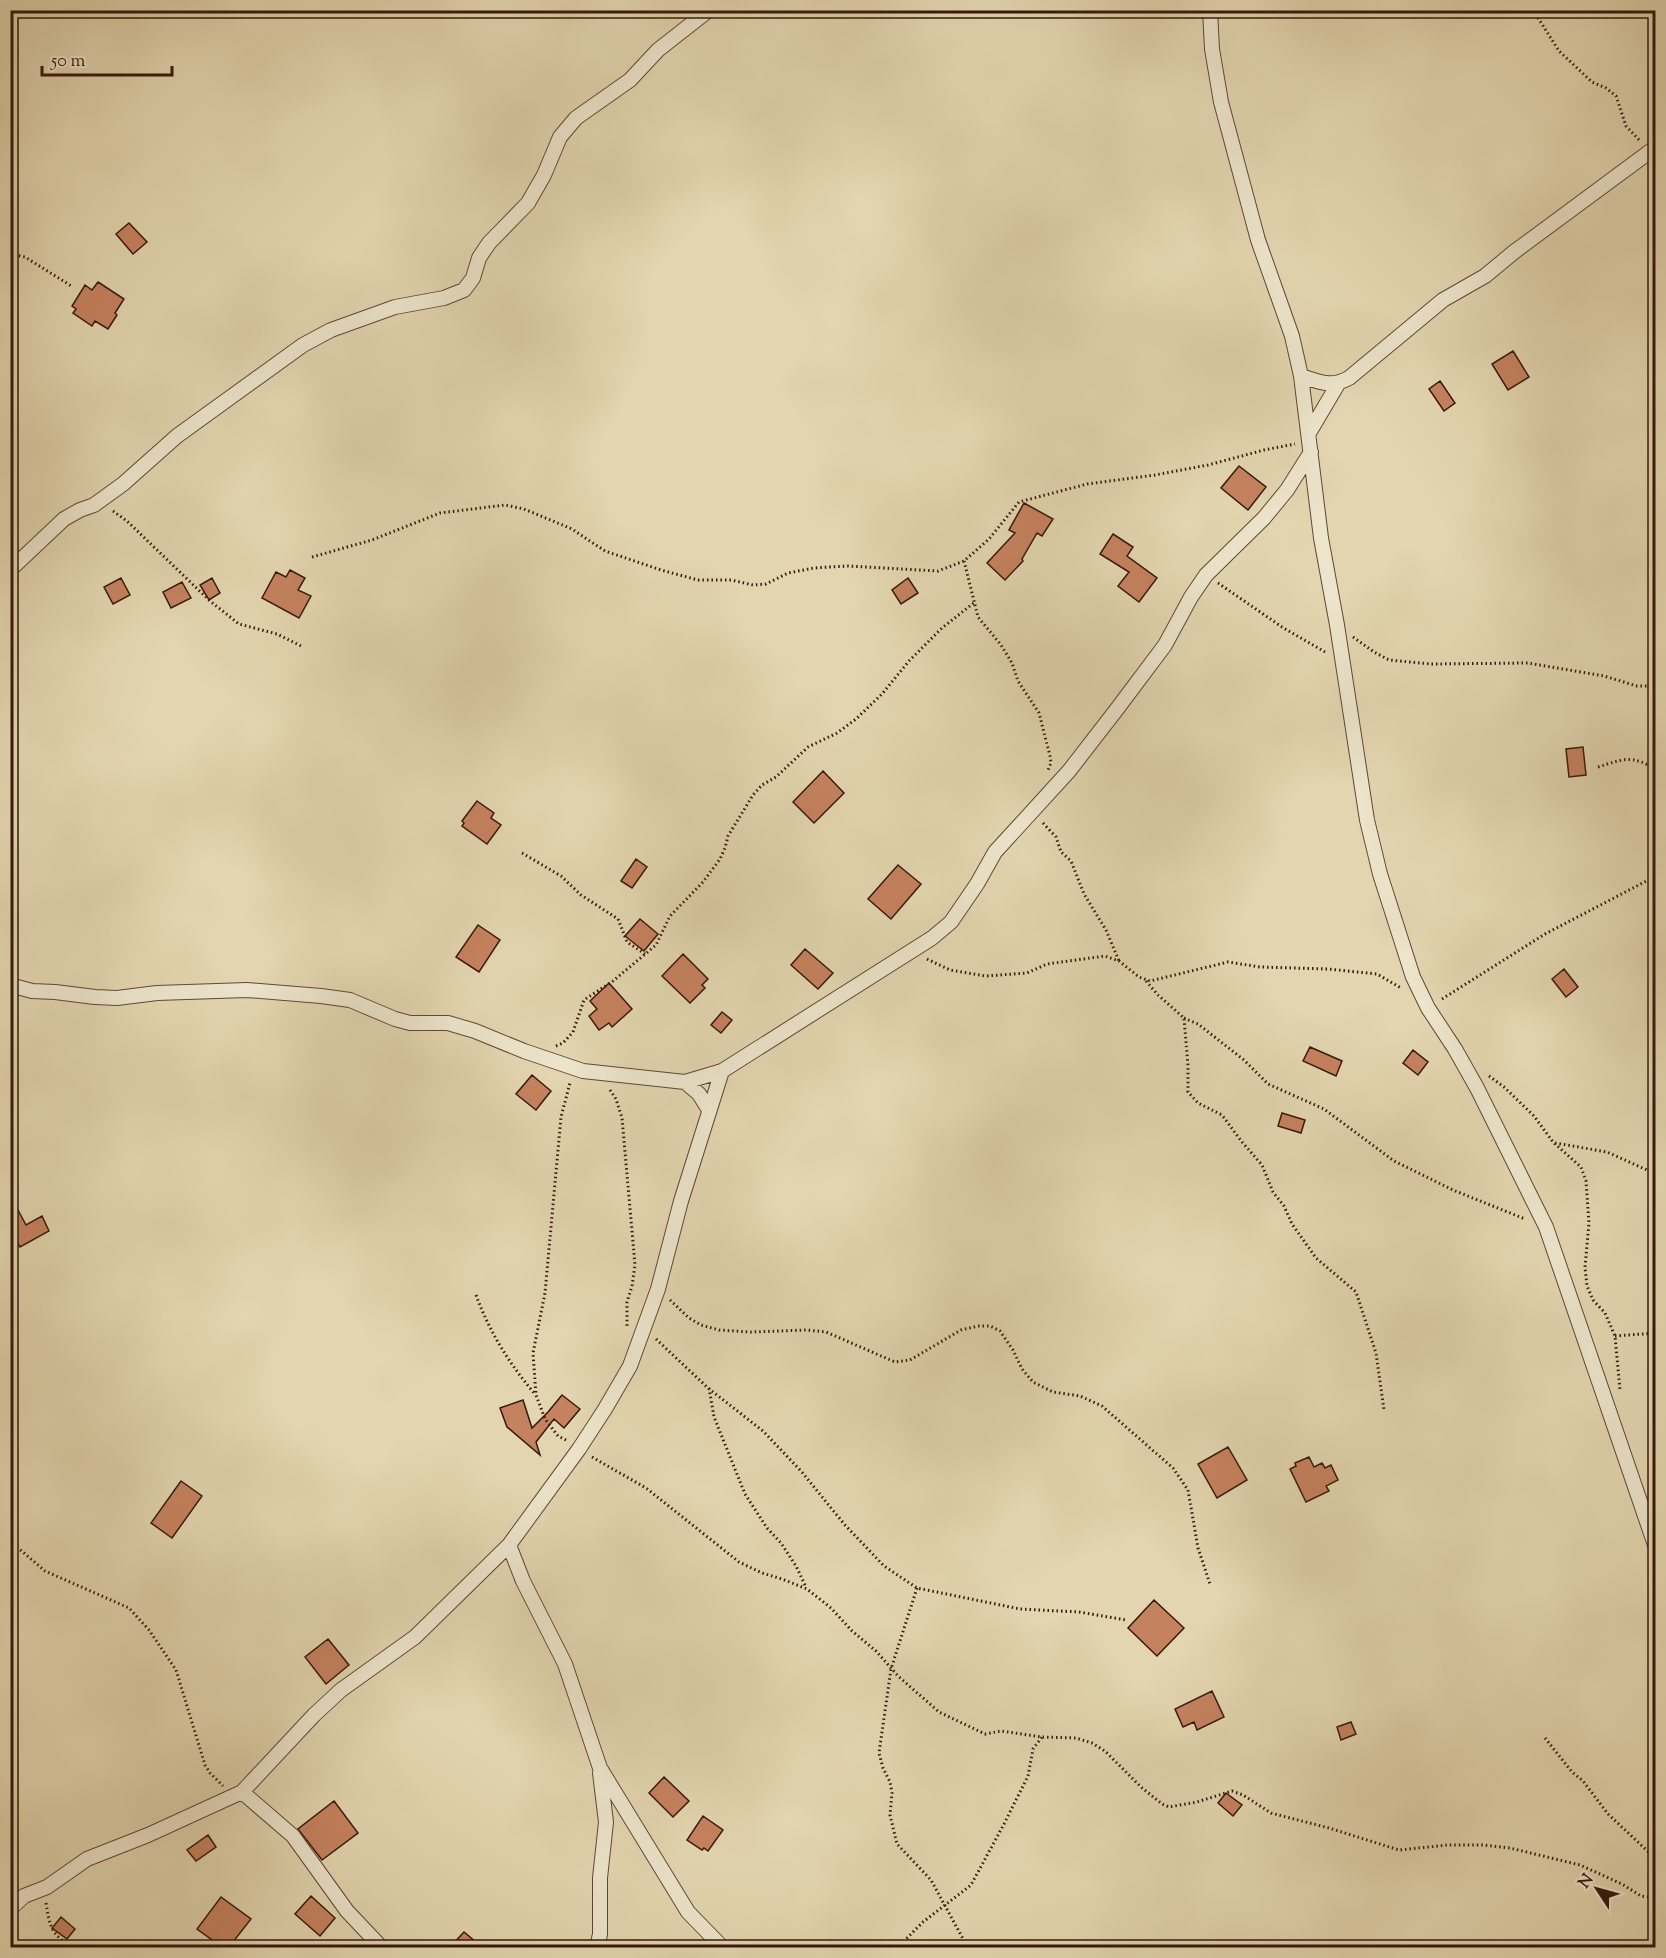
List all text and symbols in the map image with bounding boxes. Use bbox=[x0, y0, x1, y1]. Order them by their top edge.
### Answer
scale bar bbox=[42, 39, 172, 77]
text: 50 m bbox=[50, 49, 86, 75]
north arrow bbox=[1567, 1859, 1627, 1919]
text: N bbox=[1574, 1870, 1600, 1894]

